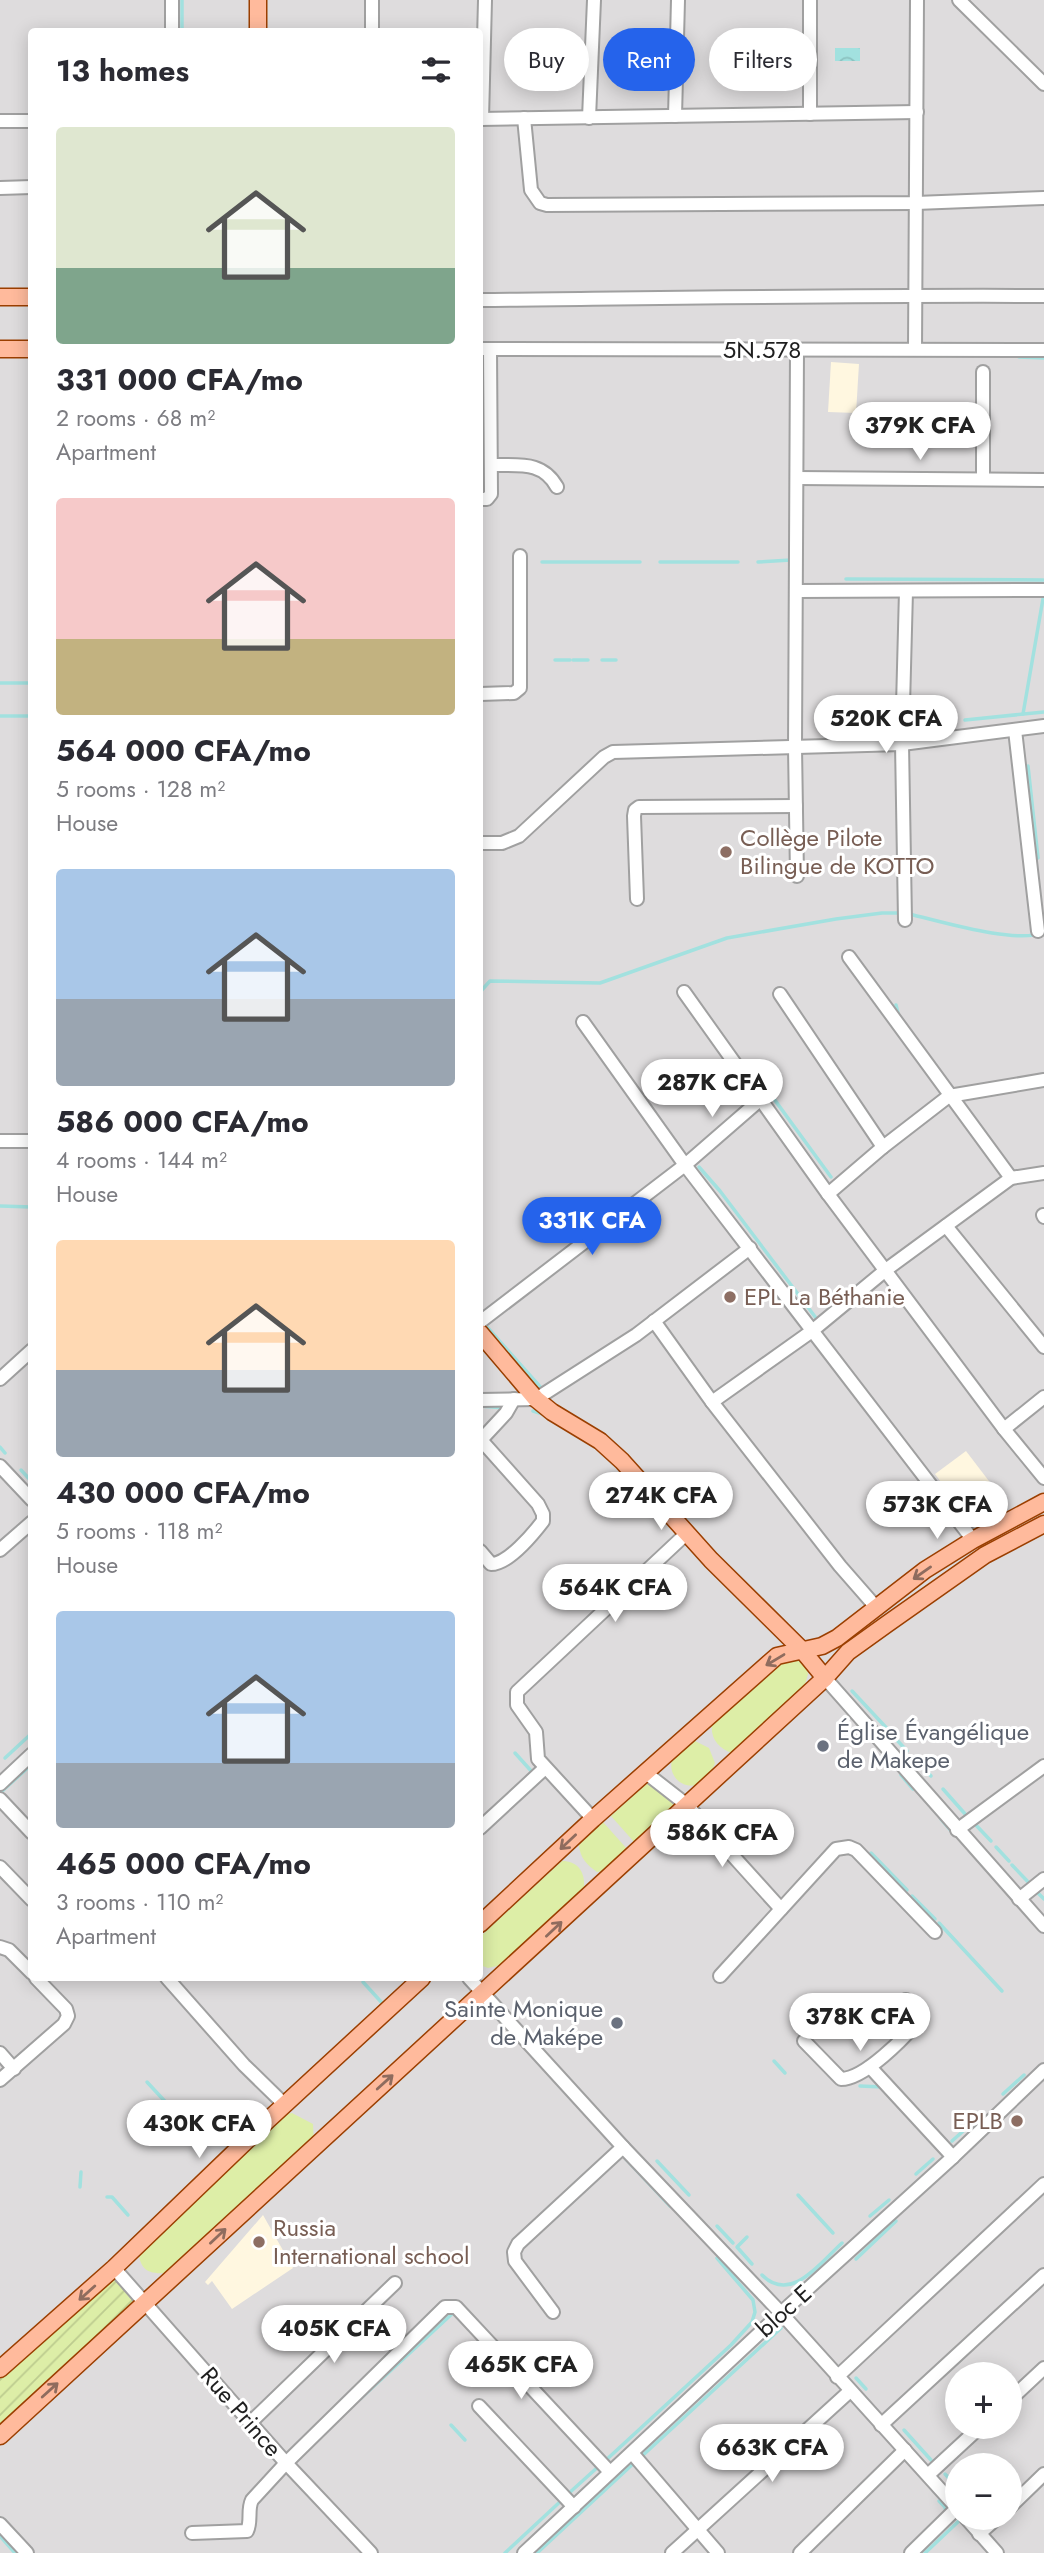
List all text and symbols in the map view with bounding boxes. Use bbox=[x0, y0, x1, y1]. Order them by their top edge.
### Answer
chip: Buy bbox=[504, 28, 589, 91]
chip: Rent bbox=[603, 28, 695, 91]
chip: Filters bbox=[709, 28, 817, 91]
text: 13 homes bbox=[56, 49, 189, 92]
icon: filters bbox=[417, 51, 455, 89]
icon: home bbox=[193, 172, 319, 298]
street label: 5N.578 bbox=[723, 332, 801, 367]
text: 331 000 CFA/mo bbox=[56, 358, 303, 401]
text: 2 rooms · 68 m² bbox=[56, 401, 215, 435]
pin: 379K CFA bbox=[848, 402, 992, 462]
text: 379K CFA bbox=[865, 408, 975, 442]
text: Apartment bbox=[56, 435, 156, 469]
icon: home bbox=[193, 543, 319, 669]
pin: 520K CFA bbox=[814, 696, 958, 755]
text: 520K CFA bbox=[830, 701, 942, 735]
text: 564 000 CFA/mo bbox=[56, 729, 311, 772]
text: 5 rooms · 128 m² bbox=[56, 772, 225, 806]
text: House bbox=[56, 806, 118, 840]
place label: Collège Pilote Bilingue de KOTTO bbox=[740, 820, 934, 883]
marker: Collège Pilote Bilingue de KOTTO bbox=[718, 844, 734, 860]
icon: home bbox=[193, 914, 319, 1040]
pin: 287K CFA bbox=[640, 1060, 784, 1119]
text: 287K CFA bbox=[657, 1065, 767, 1099]
text: 586 000 CFA/mo bbox=[56, 1100, 309, 1143]
text: 4 rooms · 144 m² bbox=[56, 1143, 227, 1177]
text: House bbox=[56, 1177, 118, 1211]
pin: 331K CFA bbox=[520, 1198, 664, 1257]
text: 331K CFA bbox=[538, 1203, 646, 1237]
place label: EPL La Béthanie bbox=[744, 1279, 905, 1314]
icon: home bbox=[193, 1285, 319, 1411]
marker: EPL La Béthanie bbox=[722, 1289, 738, 1305]
text: 430 000 CFA/mo bbox=[56, 1471, 310, 1514]
pin: 274K CFA bbox=[589, 1472, 733, 1532]
text: 274K CFA bbox=[605, 1478, 717, 1512]
pin: 573K CFA bbox=[865, 1482, 1009, 1541]
text: 573K CFA bbox=[882, 1487, 992, 1521]
text: 5 rooms · 118 m² bbox=[56, 1514, 223, 1548]
text: House bbox=[56, 1548, 118, 1582]
pin: 564K CFA bbox=[543, 1564, 687, 1624]
one-way arrow bbox=[913, 1566, 932, 1580]
text: 564K CFA bbox=[558, 1570, 672, 1604]
one-way arrow bbox=[765, 1653, 785, 1667]
icon: home bbox=[193, 1656, 319, 1782]
place label: Église Évangélique de Makepe bbox=[837, 1714, 1029, 1777]
marker: Église Évangélique de Makepe bbox=[815, 1738, 831, 1754]
pin: 586K CFA bbox=[650, 1810, 794, 1869]
text: 586K CFA bbox=[666, 1815, 778, 1849]
one-way arrow bbox=[559, 1834, 577, 1850]
text: 465 000 CFA/mo bbox=[56, 1842, 311, 1885]
text: 3 rooms · 110 m² bbox=[56, 1885, 223, 1919]
text: Apartment bbox=[56, 1919, 156, 1953]
one-way arrow bbox=[545, 1921, 562, 1938]
place label: Sainte Monique de Maképe bbox=[444, 1991, 603, 2054]
pin: 378K CFA bbox=[788, 1994, 932, 2053]
text: 378K CFA bbox=[805, 1999, 915, 2033]
marker: Sainte Monique de Maképe bbox=[609, 2015, 625, 2031]
one-way arrow bbox=[376, 2074, 394, 2090]
pin: 430K CFA bbox=[127, 2100, 271, 2160]
place label: EPLB bbox=[952, 2103, 1003, 2138]
text: 430K CFA bbox=[143, 2106, 255, 2140]
marker: EPLB bbox=[1009, 2113, 1025, 2129]
place label: Russia International school bbox=[273, 2210, 469, 2273]
one-way arrow bbox=[209, 2228, 226, 2245]
marker: Russia International school bbox=[251, 2234, 267, 2250]
street label: bloc E bbox=[748, 2276, 819, 2345]
one-way arrow bbox=[78, 2285, 96, 2301]
pin: 405K CFA bbox=[262, 2306, 406, 2365]
text: 405K CFA bbox=[277, 2311, 391, 2345]
pin: 465K CFA bbox=[449, 2342, 593, 2401]
text: 465K CFA bbox=[464, 2347, 578, 2381]
street label: Rue Prince bbox=[192, 2359, 290, 2464]
map controls bbox=[945, 2362, 1022, 2530]
button: + bbox=[945, 2362, 1022, 2439]
one-way arrow bbox=[41, 2382, 58, 2399]
pin: 663K CFA bbox=[700, 2424, 844, 2484]
text: 663K CFA bbox=[716, 2430, 828, 2464]
button: − bbox=[945, 2453, 1022, 2530]

